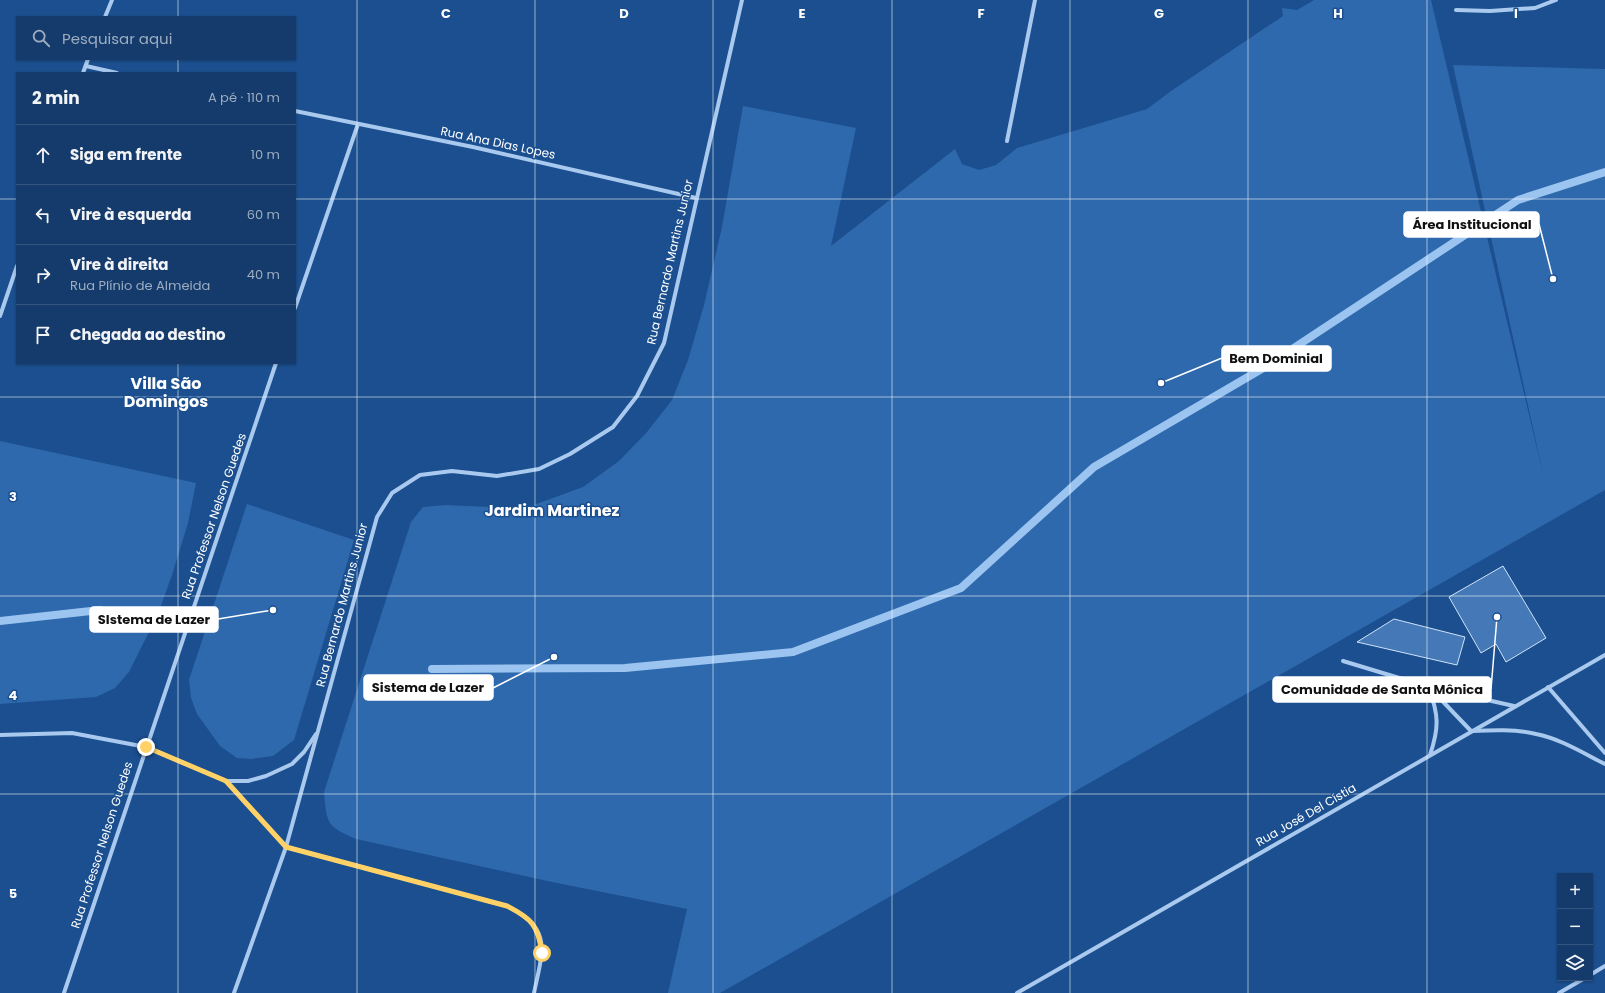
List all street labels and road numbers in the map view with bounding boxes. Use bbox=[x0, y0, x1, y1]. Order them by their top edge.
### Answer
street label: Rua Ana Dias Lopes bbox=[439, 122, 557, 163]
street label: Rua Bernardo Martins Junior bbox=[642, 177, 697, 346]
street label: Rua Professor Nelson Guedes bbox=[177, 431, 250, 601]
street label: Rua Bernardo Martins Junior bbox=[311, 521, 372, 689]
street label: Rua Professor Nelson Guedes bbox=[66, 759, 137, 931]
street label: Rua José Del Cístia bbox=[1252, 779, 1359, 850]

